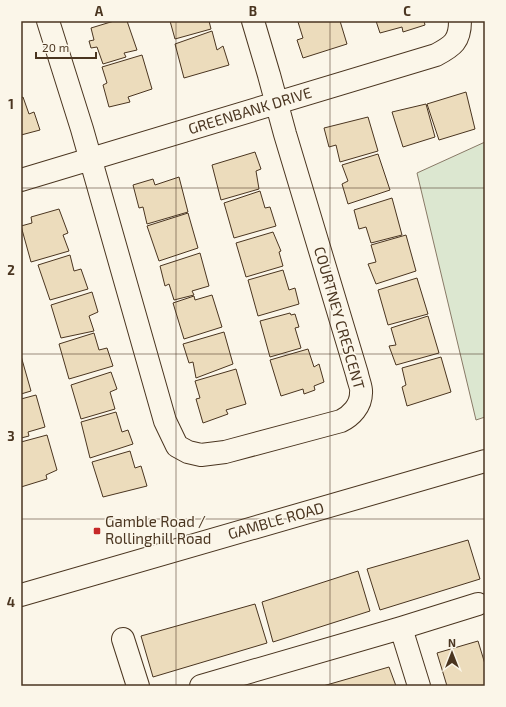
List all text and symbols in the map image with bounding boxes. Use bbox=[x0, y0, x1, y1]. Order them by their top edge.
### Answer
text: A bbox=[95, 3, 104, 19]
text: B bbox=[249, 3, 257, 19]
text: C bbox=[403, 3, 411, 19]
scale bar bbox=[36, 34, 96, 60]
text: 20 m bbox=[42, 40, 69, 54]
street label: GREENBANK DRIVE bbox=[186, 83, 314, 137]
text: 1 bbox=[8, 96, 14, 112]
street label: COURTNEY CRESCENT bbox=[311, 244, 369, 391]
text: 2 bbox=[7, 262, 15, 278]
text: 3 bbox=[7, 428, 15, 444]
street label: GAMBLE ROAD bbox=[226, 498, 326, 542]
place label: Gamble Road / Rollinghill Road bbox=[105, 512, 211, 547]
marker: Gamble Road / Rollinghill Road bbox=[92, 526, 102, 536]
text: 4 bbox=[7, 594, 15, 610]
north arrow bbox=[432, 633, 472, 673]
text: N bbox=[448, 636, 456, 649]

